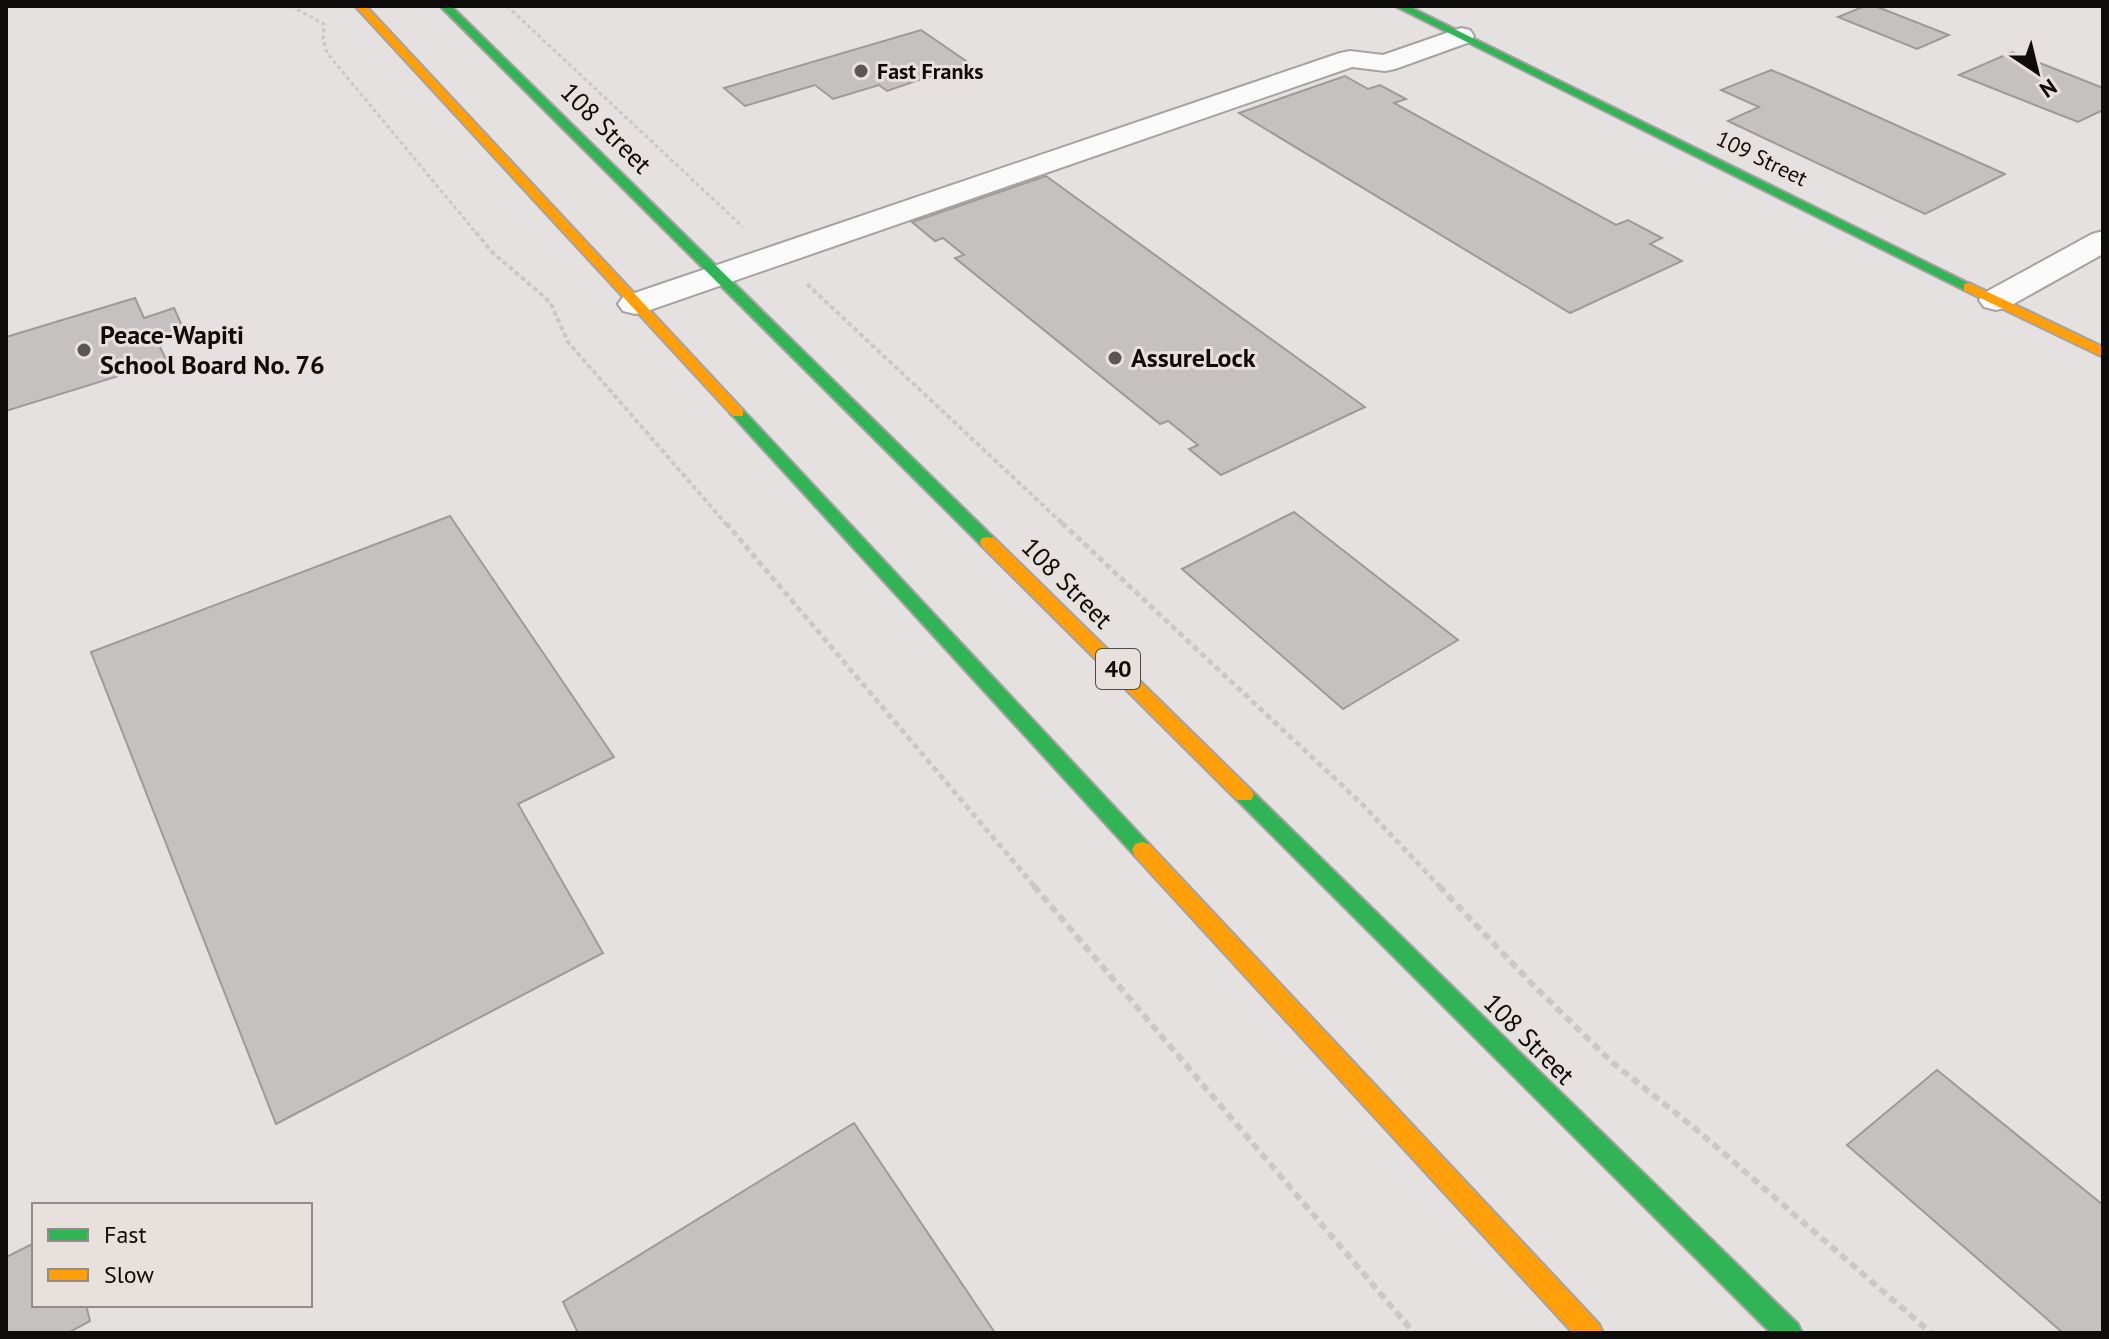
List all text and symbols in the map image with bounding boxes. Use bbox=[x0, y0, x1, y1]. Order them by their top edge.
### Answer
north arrow bbox=[1997, 32, 2077, 112]
place label: Fast Franks bbox=[877, 57, 984, 85]
marker: Fast Franks bbox=[852, 62, 870, 80]
text: N bbox=[2035, 73, 2062, 104]
street label: 108 Street bbox=[554, 75, 659, 180]
street label: 109 Street bbox=[1712, 124, 1813, 192]
place label: Peace-Wapiti School Board No. 76 bbox=[100, 318, 325, 381]
marker: Peace-Wapiti School Board No. 76 bbox=[75, 341, 93, 359]
place label: AssureLock bbox=[1131, 341, 1256, 374]
marker: AssureLock bbox=[1106, 349, 1124, 367]
street label: 108 Street bbox=[1015, 530, 1120, 635]
road number: 40 bbox=[1096, 649, 1140, 689]
street label: 108 Street bbox=[1477, 986, 1582, 1091]
legend bbox=[32, 1203, 312, 1307]
text: Fast bbox=[104, 1219, 147, 1250]
text: Slow bbox=[104, 1259, 154, 1290]

